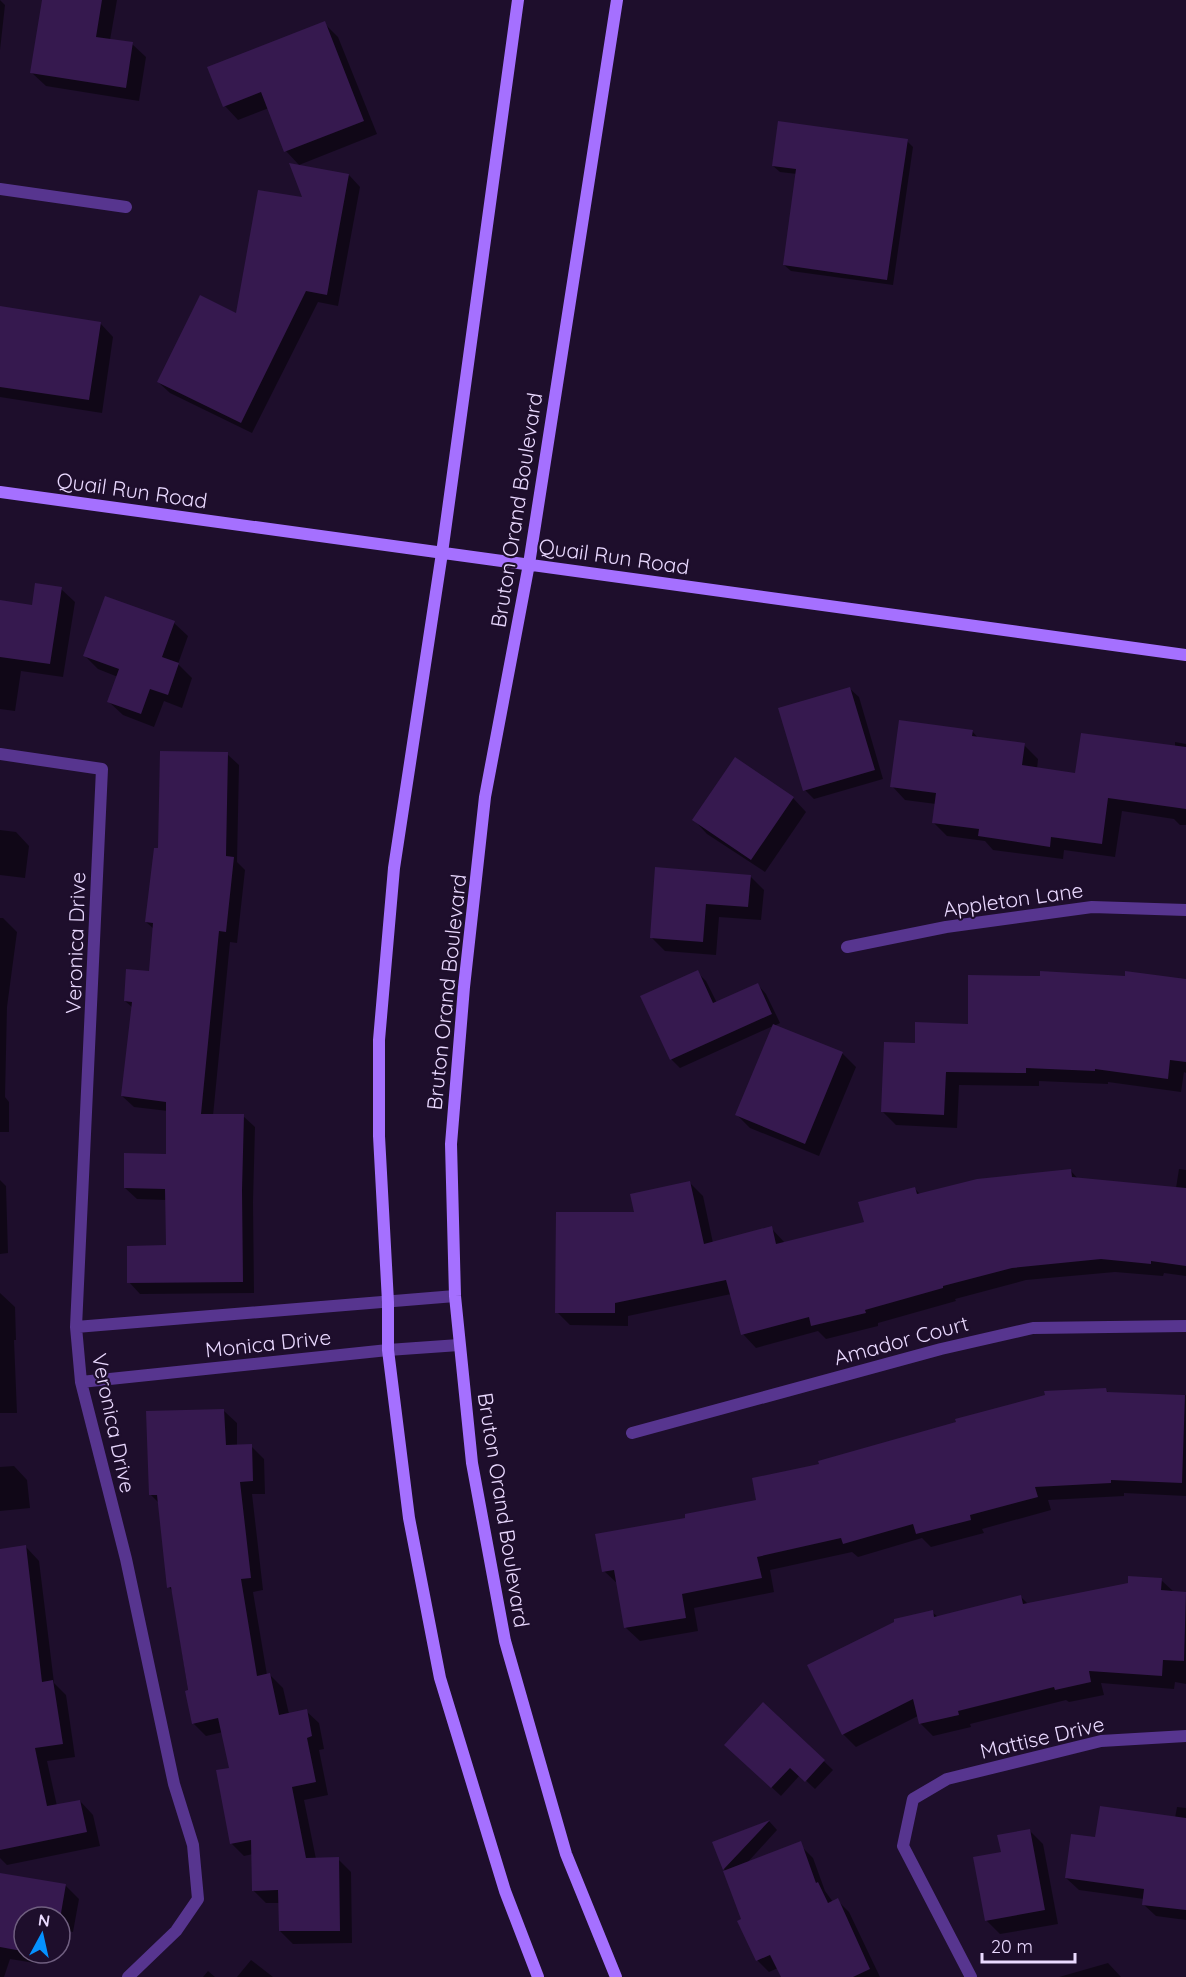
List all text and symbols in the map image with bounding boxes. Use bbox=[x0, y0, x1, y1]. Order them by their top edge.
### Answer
street label: Bruton Orand Boulevard bbox=[485, 391, 547, 629]
street label: Quail Run Road bbox=[55, 467, 209, 513]
street label: Quail Run Road bbox=[537, 533, 691, 579]
street label: Veronica Drive bbox=[60, 872, 90, 1014]
street label: Bruton Orand Boulevard bbox=[421, 873, 471, 1111]
street label: Appleton Lane bbox=[941, 876, 1085, 922]
street label: Amador Court bbox=[831, 1310, 971, 1370]
street label: Monica Drive bbox=[204, 1323, 332, 1363]
street label: Veronica Drive bbox=[87, 1351, 141, 1495]
street label: Bruton Orand Boulevard bbox=[473, 1391, 535, 1629]
street label: Mattise Drive bbox=[977, 1710, 1107, 1764]
north arrow bbox=[12, 1905, 72, 1965]
text: N bbox=[37, 1909, 51, 1931]
scale bar bbox=[982, 1926, 1075, 1964]
text: 20 m bbox=[991, 1935, 1033, 1958]

